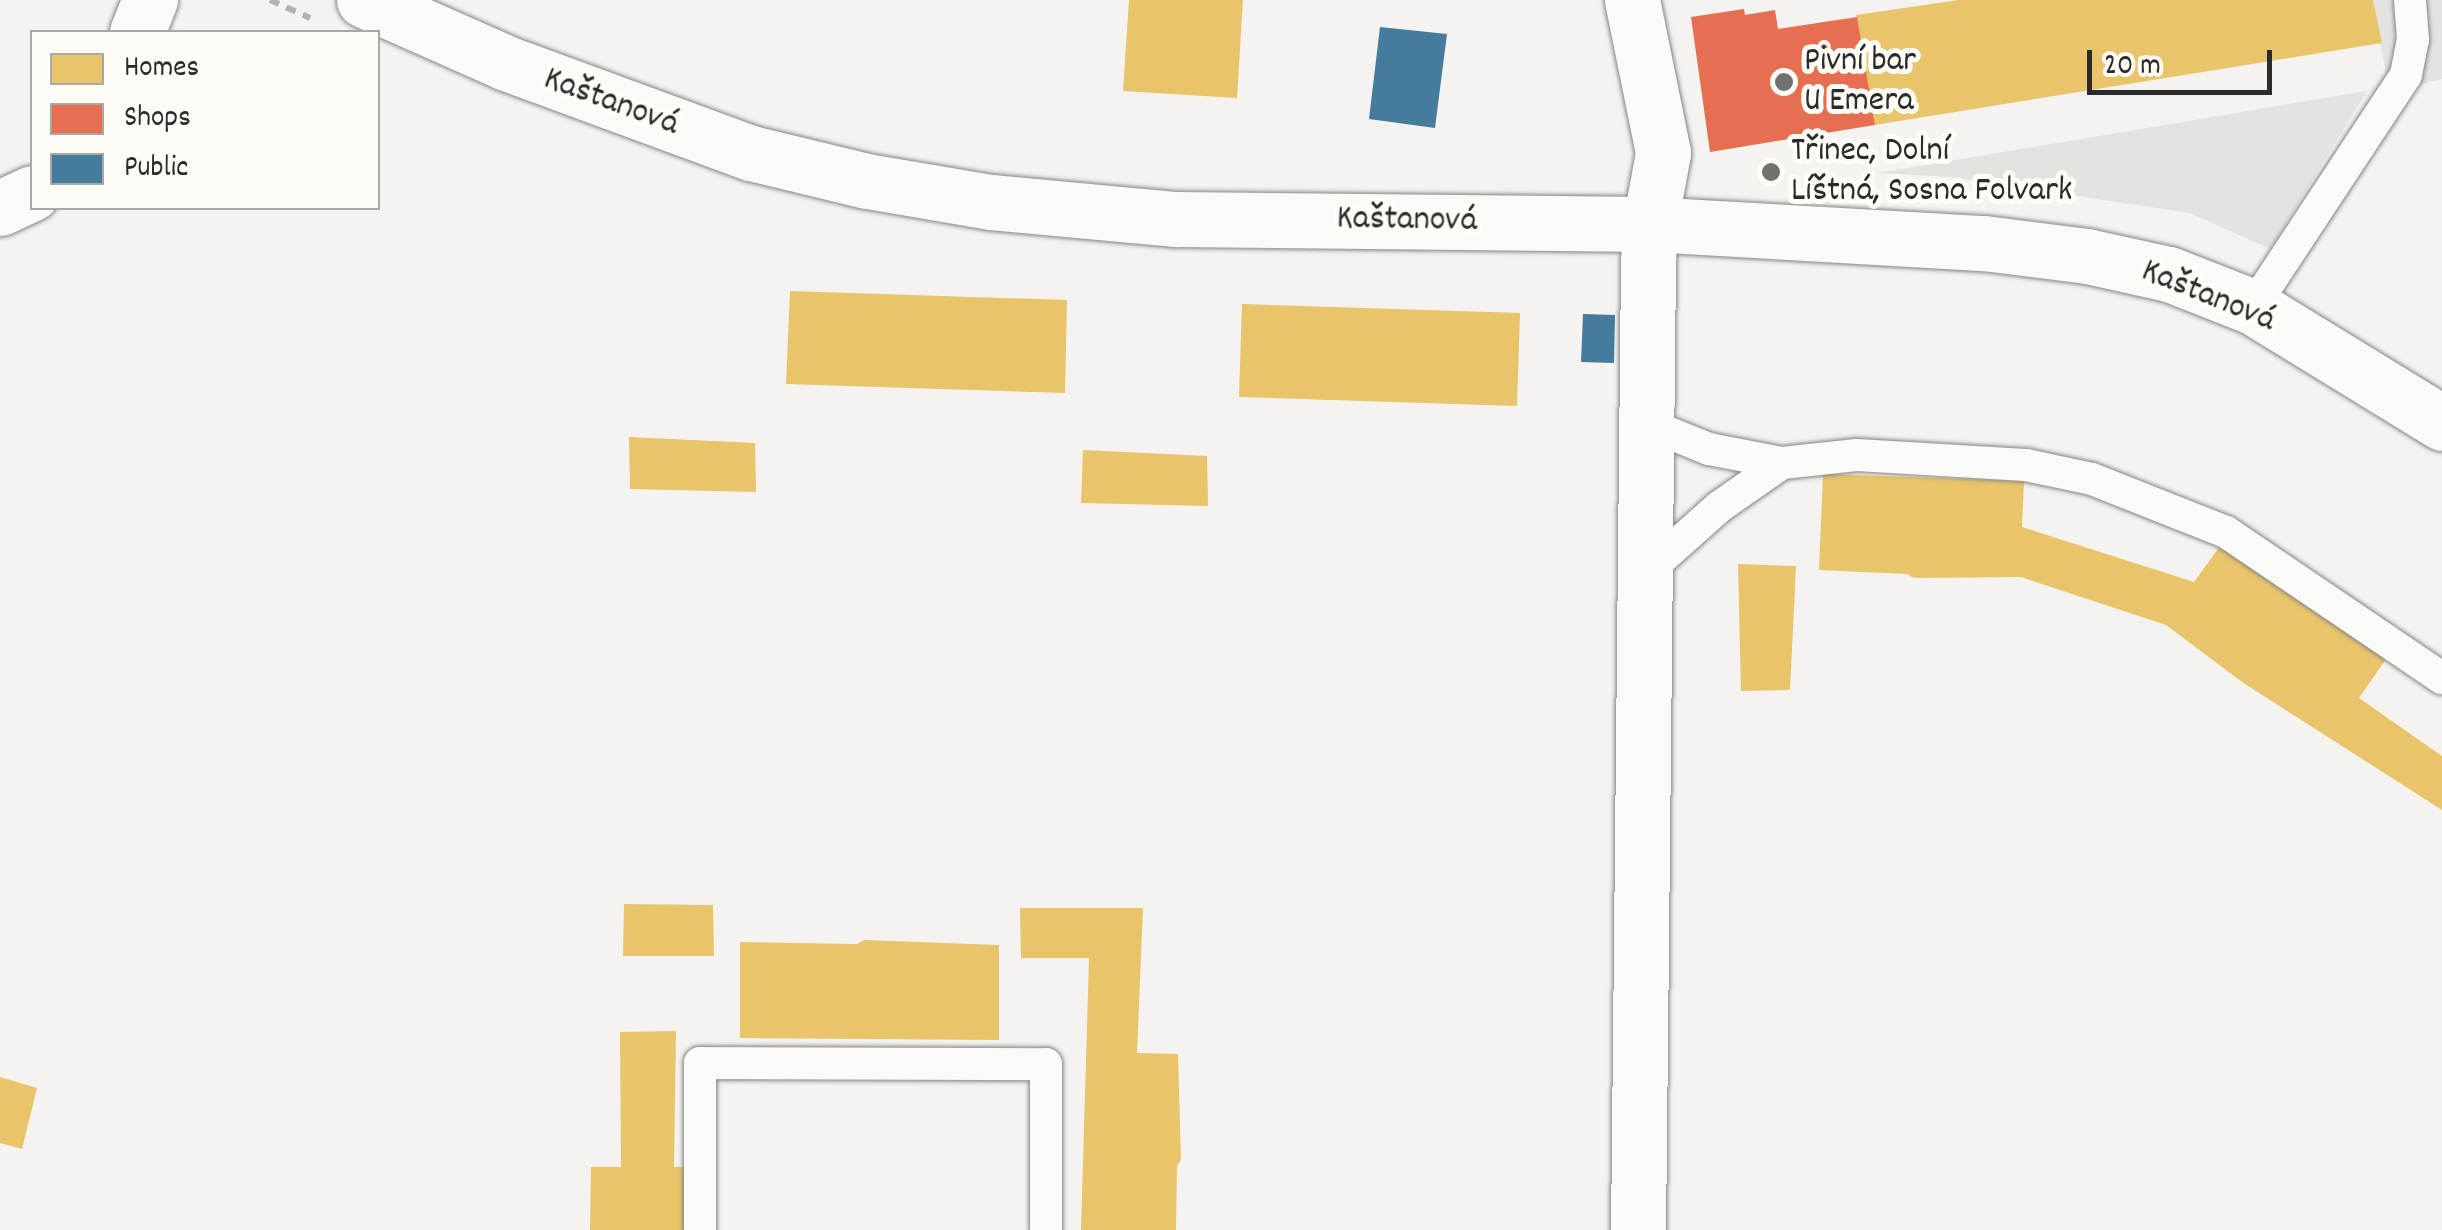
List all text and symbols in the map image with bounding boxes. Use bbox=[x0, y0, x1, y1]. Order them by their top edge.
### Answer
legend bbox=[30, 30, 380, 210]
scale bar bbox=[2092, 30, 2277, 92]
place label: Pivní bar U Emera bbox=[1804, 41, 1916, 123]
text: 20 m bbox=[2104, 46, 2161, 89]
text: Homes bbox=[124, 48, 199, 91]
street label: Kaštanová bbox=[538, 59, 684, 147]
marker: Pivní bar U Emera bbox=[1773, 71, 1795, 93]
text: Shops bbox=[124, 98, 191, 141]
place label: Třinec, Dolní Líštná, Sosna Folvark bbox=[1791, 131, 2072, 213]
text: Public bbox=[124, 148, 188, 191]
marker: Třinec, Dolní Líštná, Sosna Folvark bbox=[1760, 161, 1782, 183]
street label: Kaštanová bbox=[1336, 199, 1478, 243]
street label: Kaštanová bbox=[2135, 251, 2281, 343]

